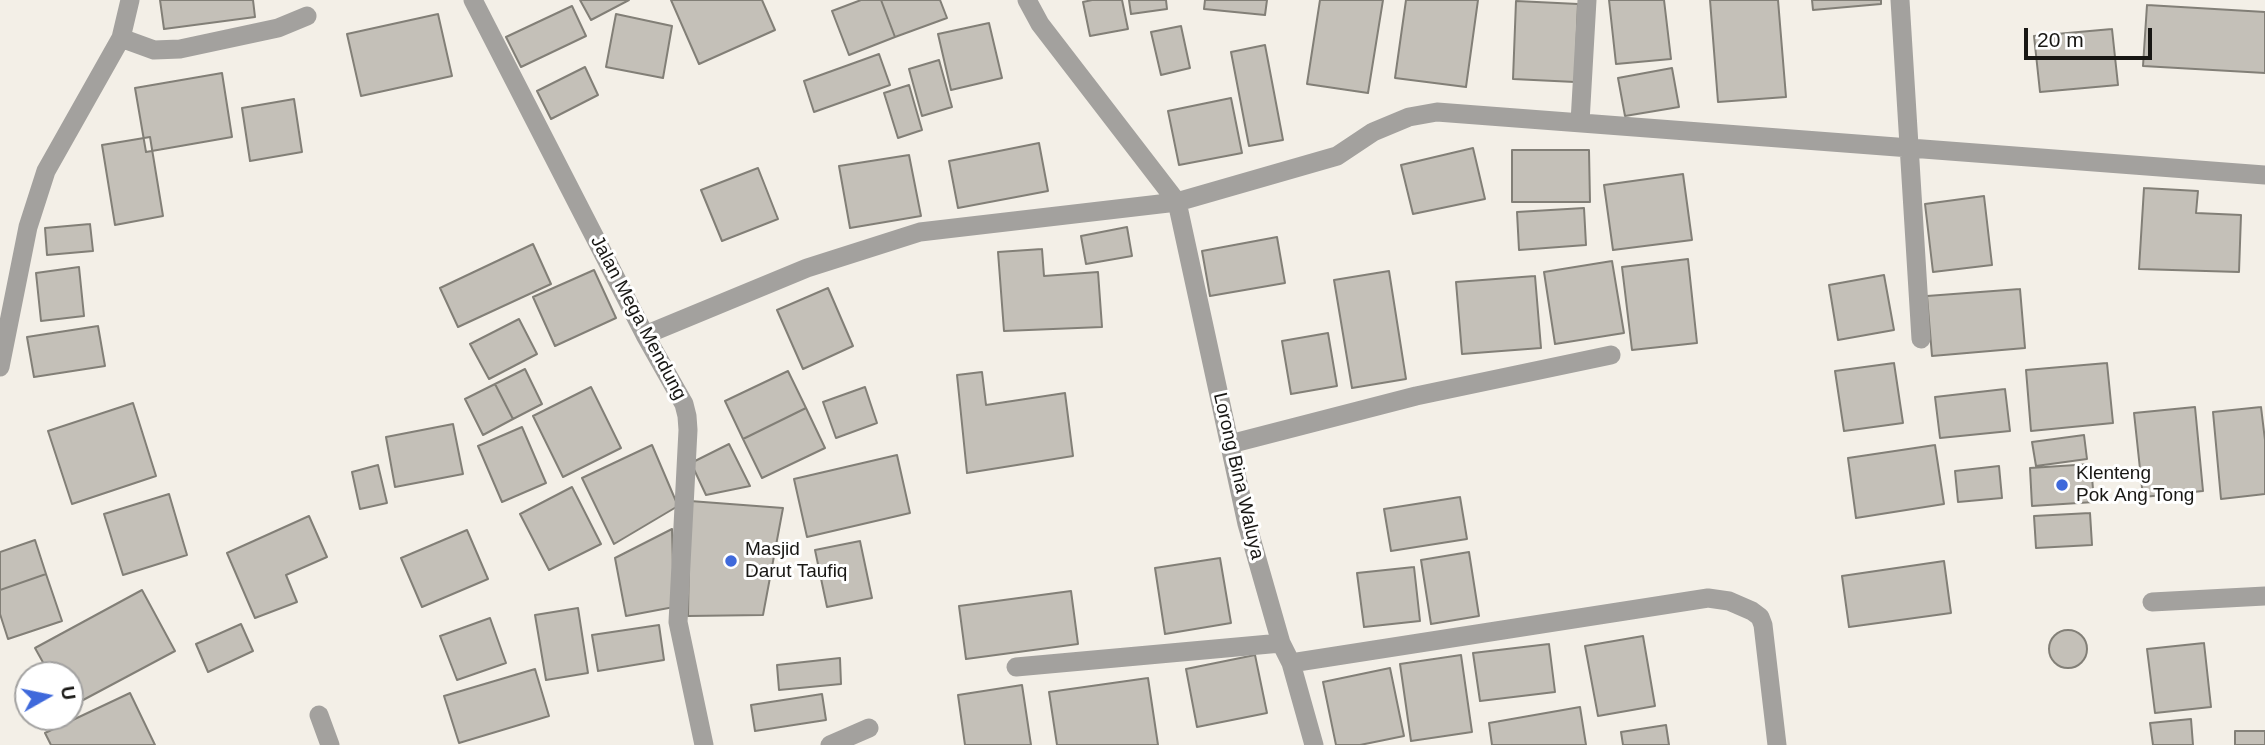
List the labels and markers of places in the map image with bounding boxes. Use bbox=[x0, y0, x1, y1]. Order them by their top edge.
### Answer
place label: Klenteng Pok Ang Tong bbox=[2076, 463, 2194, 507]
marker: Klenteng Pok Ang Tong bbox=[2054, 477, 2070, 493]
place label: Masjid Darut Taufiq bbox=[745, 539, 847, 583]
marker: Masjid Darut Taufiq bbox=[723, 553, 739, 569]

